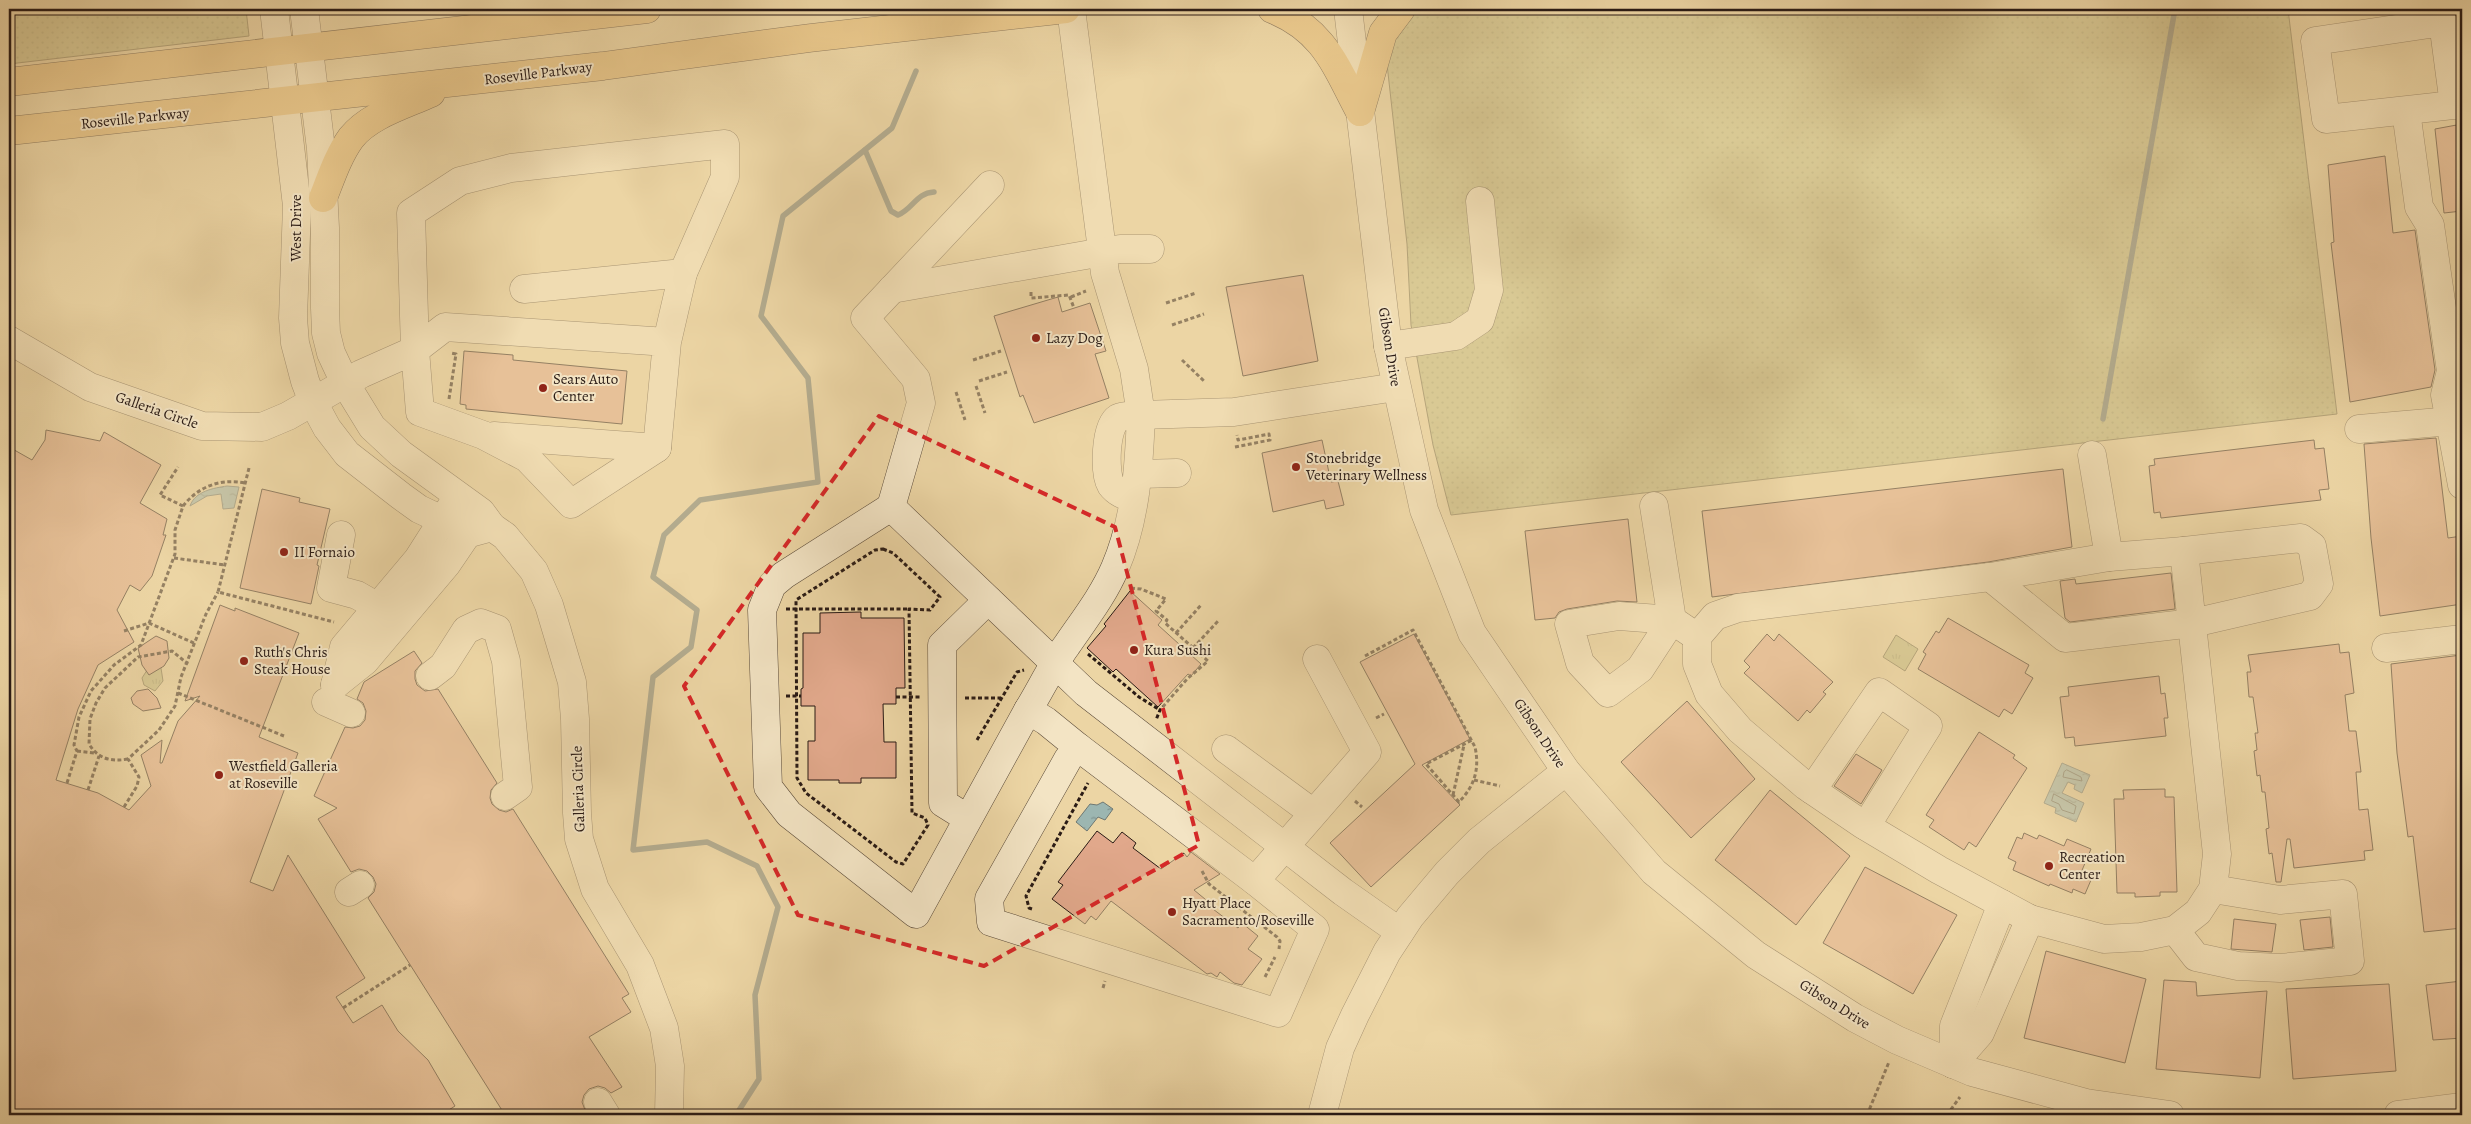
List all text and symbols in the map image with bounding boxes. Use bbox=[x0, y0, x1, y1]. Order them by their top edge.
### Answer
street label: Roseville Parkway bbox=[483, 56, 593, 90]
street label: Roseville Parkway bbox=[80, 102, 190, 134]
street label: West Drive bbox=[286, 194, 306, 263]
street label: Gibson Drive bbox=[1374, 306, 1406, 388]
place label: Lazy Dog bbox=[1046, 328, 1103, 348]
marker: Lazy Dog bbox=[1030, 332, 1042, 344]
place label: Sears Auto Center bbox=[553, 369, 618, 406]
marker: Sears Auto Center bbox=[537, 382, 549, 394]
street label: Galleria Circle bbox=[113, 386, 201, 434]
place label: Stonebridge Veterinary Wellness bbox=[1305, 448, 1427, 485]
marker: Stonebridge Veterinary Wellness bbox=[1290, 461, 1302, 473]
place label: II Fornaio bbox=[294, 542, 355, 562]
marker: II Fornaio bbox=[278, 546, 290, 558]
place label: Kura Sushi bbox=[1144, 640, 1211, 660]
place label: Ruth's Chris Steak House bbox=[254, 642, 331, 679]
marker: Kura Sushi bbox=[1128, 644, 1140, 656]
marker: Ruth's Chris Steak House bbox=[238, 655, 250, 667]
street label: Gibson Drive bbox=[1509, 694, 1571, 772]
street label: Galleria Circle bbox=[566, 745, 590, 833]
place label: Westfield Galleria at Roseville bbox=[228, 756, 338, 793]
marker: Westfield Galleria at Roseville bbox=[213, 769, 225, 781]
place label: Recreation Center bbox=[2059, 847, 2125, 884]
marker: Recreation Center bbox=[2043, 860, 2055, 872]
place label: Hyatt Place Sacramento/Roseville bbox=[1182, 893, 1315, 930]
marker: Hyatt Place Sacramento/Roseville bbox=[1166, 906, 1178, 918]
street label: Gibson Drive bbox=[1796, 974, 1874, 1034]

